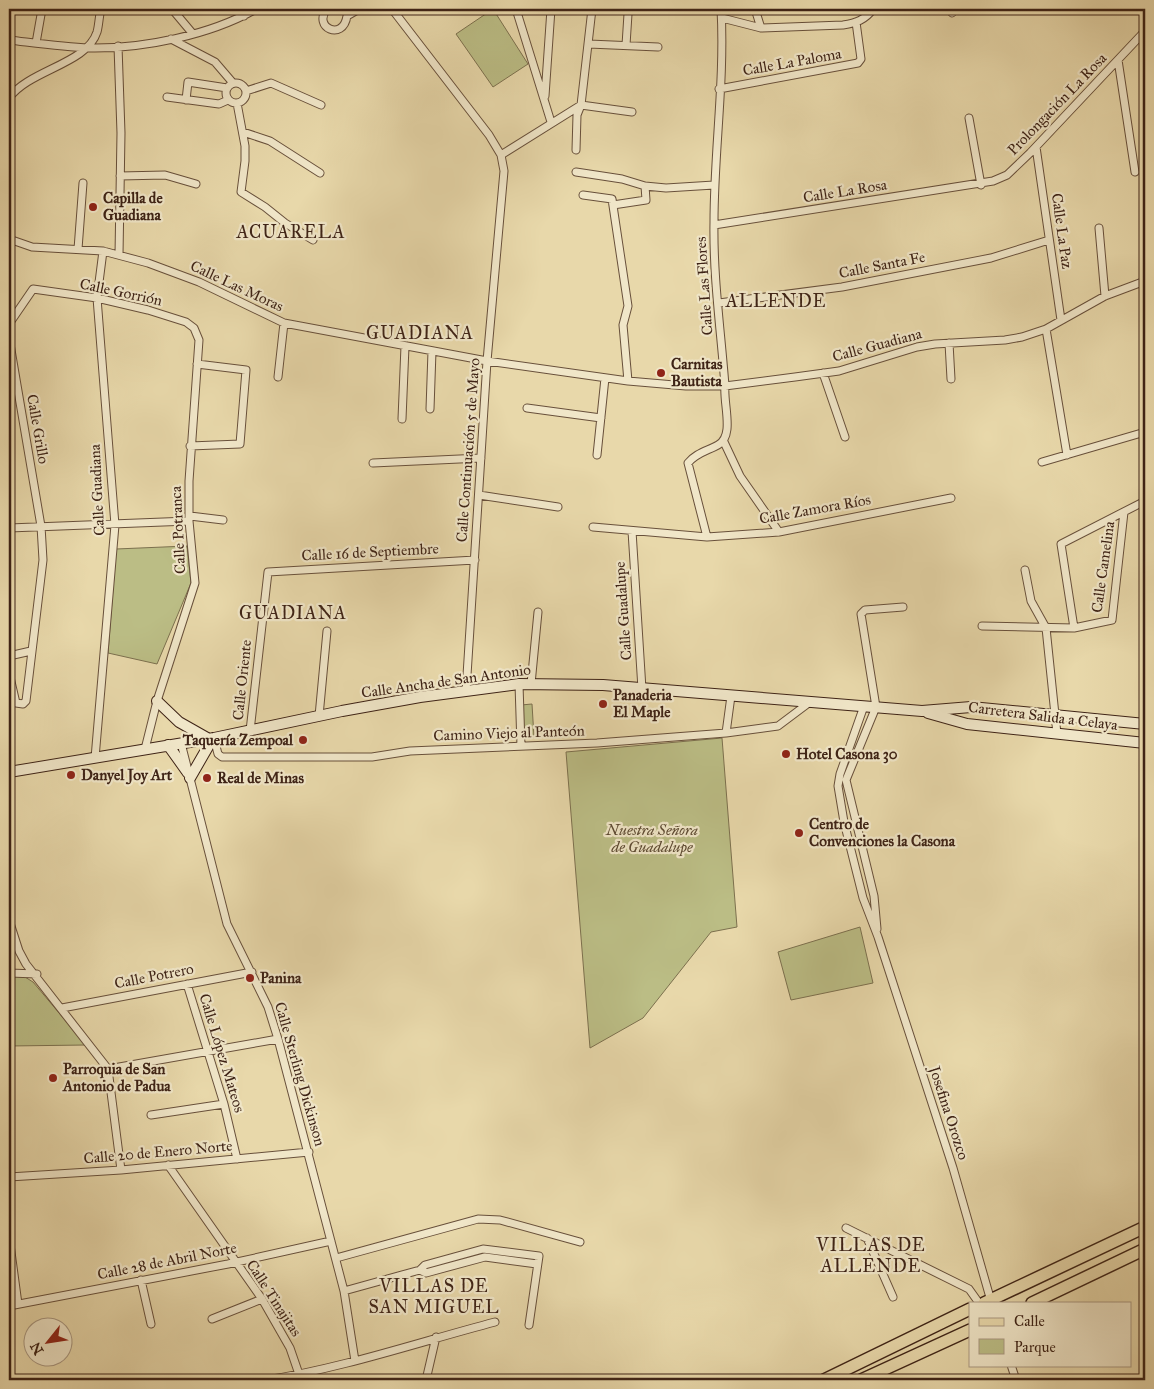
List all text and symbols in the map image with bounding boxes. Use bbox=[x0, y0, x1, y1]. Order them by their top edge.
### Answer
street label: Calle La Paloma bbox=[741, 44, 843, 80]
street label: Prolongación La Rosa bbox=[1004, 49, 1111, 159]
street label: Calle La Rosa bbox=[802, 175, 889, 207]
place label: Capilla de Guadiana bbox=[103, 189, 163, 224]
street label: Calle La Paz bbox=[1048, 192, 1076, 270]
marker: Capilla de Guadiana bbox=[87, 201, 99, 213]
district label: ACUARELA bbox=[235, 221, 346, 243]
street label: Calle Las Flores bbox=[692, 236, 716, 336]
street label: Calle Santa Fe bbox=[837, 248, 927, 282]
street label: Calle Las Moras bbox=[188, 257, 286, 315]
street label: Calle Gorrión bbox=[78, 274, 164, 310]
district label: ALLENDE bbox=[725, 290, 826, 312]
district label: GUADIANA bbox=[366, 322, 474, 344]
street label: Calle Guadiana bbox=[830, 324, 924, 366]
place label: Carnitas Bautista bbox=[671, 355, 723, 390]
street label: Calle Continuación 5 de Mayo bbox=[453, 357, 483, 543]
marker: Carnitas Bautista bbox=[655, 367, 667, 379]
street label: Calle Grillo bbox=[23, 393, 53, 466]
street label: Calle Guadiana bbox=[86, 443, 108, 536]
street label: Calle Potranca bbox=[167, 485, 189, 574]
street label: Calle Zamora Ríos bbox=[758, 490, 872, 528]
street label: Calle Camelina bbox=[1088, 519, 1118, 614]
street label: Calle 16 de Septiembre bbox=[301, 539, 439, 565]
street label: Calle Guadalupe bbox=[611, 561, 635, 661]
district label: GUADIANA bbox=[239, 602, 347, 624]
street label: Calle Oriente bbox=[229, 639, 255, 721]
street label: Calle Ancha de San Antonio bbox=[360, 660, 532, 702]
place label: Panaderia El Maple bbox=[613, 686, 673, 722]
marker: Panaderia El Maple bbox=[597, 698, 609, 710]
street label: Carretera Salida a Celaya bbox=[967, 698, 1119, 734]
street label: Camino Viejo al Panteón bbox=[433, 721, 585, 745]
place label: Taquería Zempoal bbox=[182, 731, 294, 750]
marker: Taquería Zempoal bbox=[297, 734, 309, 746]
place label: Hotel Casona 30 bbox=[796, 745, 898, 764]
marker: Hotel Casona 30 bbox=[780, 748, 792, 760]
place label: Danyel Joy Art bbox=[81, 766, 173, 785]
marker: Danyel Joy Art bbox=[65, 769, 77, 781]
place label: Real de Minas bbox=[217, 769, 304, 787]
marker: Real de Minas bbox=[201, 772, 213, 784]
place label: Centro de Convenciones la Casona bbox=[809, 815, 956, 850]
park label: Nuestra Señora de Guadalupe bbox=[605, 821, 698, 857]
marker: Centro de Convenciones la Casona bbox=[793, 827, 805, 839]
street label: Calle Potrero bbox=[113, 959, 195, 992]
place label: Panina bbox=[260, 969, 302, 987]
marker: Panina bbox=[244, 972, 256, 984]
street label: Calle López Mateos bbox=[195, 991, 249, 1115]
street label: Calle Sterling Dickinson bbox=[271, 1000, 329, 1148]
place label: Parroquia de San Antonio de Padua bbox=[62, 1060, 171, 1095]
street label: Josefina Orozco bbox=[924, 1062, 973, 1163]
marker: Parroquia de San Antonio de Padua bbox=[47, 1072, 59, 1084]
street label: Calle 20 de Enero Norte bbox=[83, 1137, 233, 1167]
district label: VILLAS DE ALLENDE bbox=[815, 1234, 926, 1277]
street label: Calle 28 de Abril Norte bbox=[96, 1239, 238, 1283]
street label: Calle Tinajitas bbox=[243, 1256, 305, 1340]
district label: VILLAS DE SAN MIGUEL bbox=[368, 1275, 500, 1318]
legend bbox=[969, 1302, 1132, 1366]
text: Calle bbox=[1014, 1312, 1045, 1330]
north arrow bbox=[22, 1316, 72, 1366]
text: Parque bbox=[1014, 1338, 1056, 1357]
text: N bbox=[27, 1339, 48, 1358]

